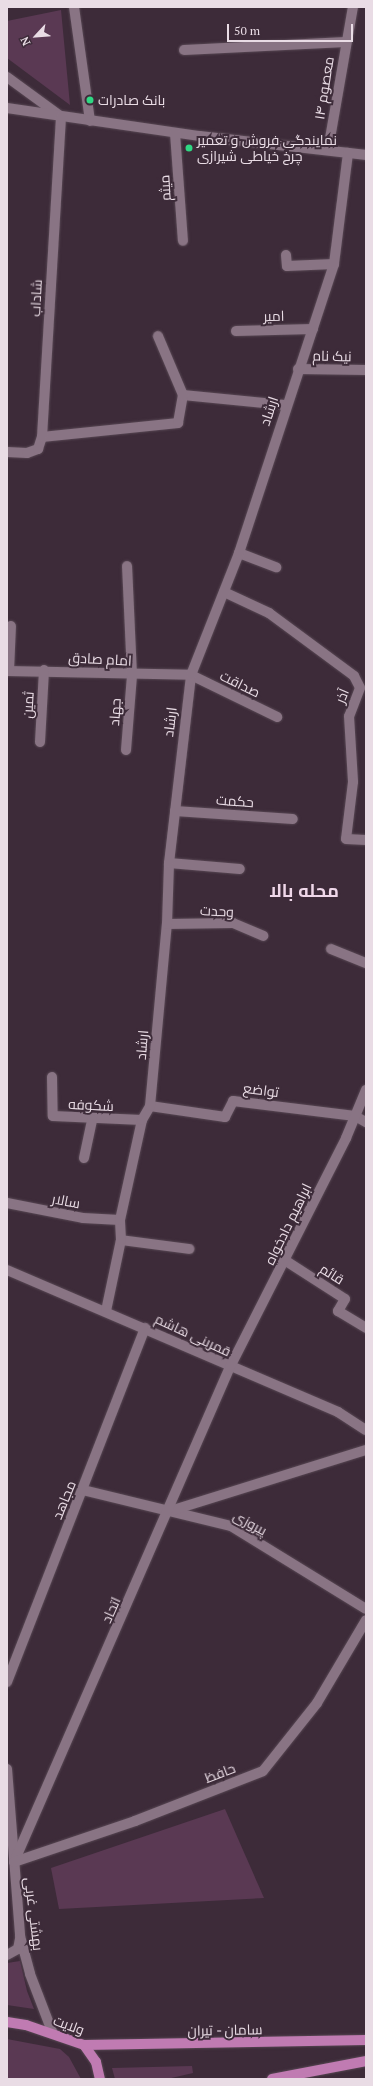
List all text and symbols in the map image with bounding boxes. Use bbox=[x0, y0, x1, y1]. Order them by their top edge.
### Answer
north arrow bbox=[16, 16, 56, 56]
scale bar bbox=[229, 16, 355, 42]
text: 50 m bbox=[234, 23, 260, 38]
text: N bbox=[17, 34, 33, 48]
street label: ۱۴ معصوم bbox=[311, 55, 337, 121]
place label: بانک صادرات bbox=[98, 92, 165, 108]
marker: بانک صادرات bbox=[85, 95, 95, 105]
place label: نمایندگی فروش و تعمیر چرخ خیاطی شیرازی bbox=[197, 132, 337, 164]
marker: نمایندگی فروش و تعمیر چرخ خیاطی شیرازی bbox=[184, 143, 194, 153]
street label: میثم bbox=[156, 174, 174, 202]
street label: شاداب bbox=[27, 279, 45, 317]
street label: امیر bbox=[263, 307, 285, 325]
street label: نیک نام bbox=[312, 347, 352, 365]
street label: ارشاد bbox=[256, 394, 282, 428]
street label: امام صادق bbox=[68, 649, 132, 669]
street label: صداقت bbox=[217, 667, 263, 701]
street label: آذر bbox=[331, 686, 353, 706]
street label: ثمین bbox=[19, 691, 37, 719]
street label: جهاد bbox=[106, 697, 124, 727]
street label: ارشاد bbox=[160, 706, 180, 738]
street label: حکمت bbox=[216, 791, 254, 811]
district label: محله بالا bbox=[269, 879, 339, 901]
street label: وحدت bbox=[200, 902, 234, 920]
street label: ارشاد bbox=[132, 1029, 152, 1061]
street label: تواضع bbox=[242, 1079, 280, 1101]
street label: شکوفه bbox=[68, 1095, 114, 1115]
street label: ابراهیم دادخواه bbox=[261, 1181, 315, 1267]
street label: سالار bbox=[50, 1190, 82, 1212]
street label: قائم bbox=[317, 1260, 347, 1288]
street label: قمربنی هاشم bbox=[152, 1310, 234, 1360]
street label: مجاهد bbox=[49, 1478, 79, 1522]
street label: پیروزی bbox=[230, 1507, 270, 1539]
street label: اتحاد bbox=[98, 1594, 124, 1626]
street label: حافظ bbox=[202, 1760, 238, 1786]
street label: بهشتی غربی bbox=[21, 1876, 47, 1952]
street label: ولایت bbox=[51, 2012, 87, 2038]
street label: سامان - تیران bbox=[187, 2021, 263, 2039]

